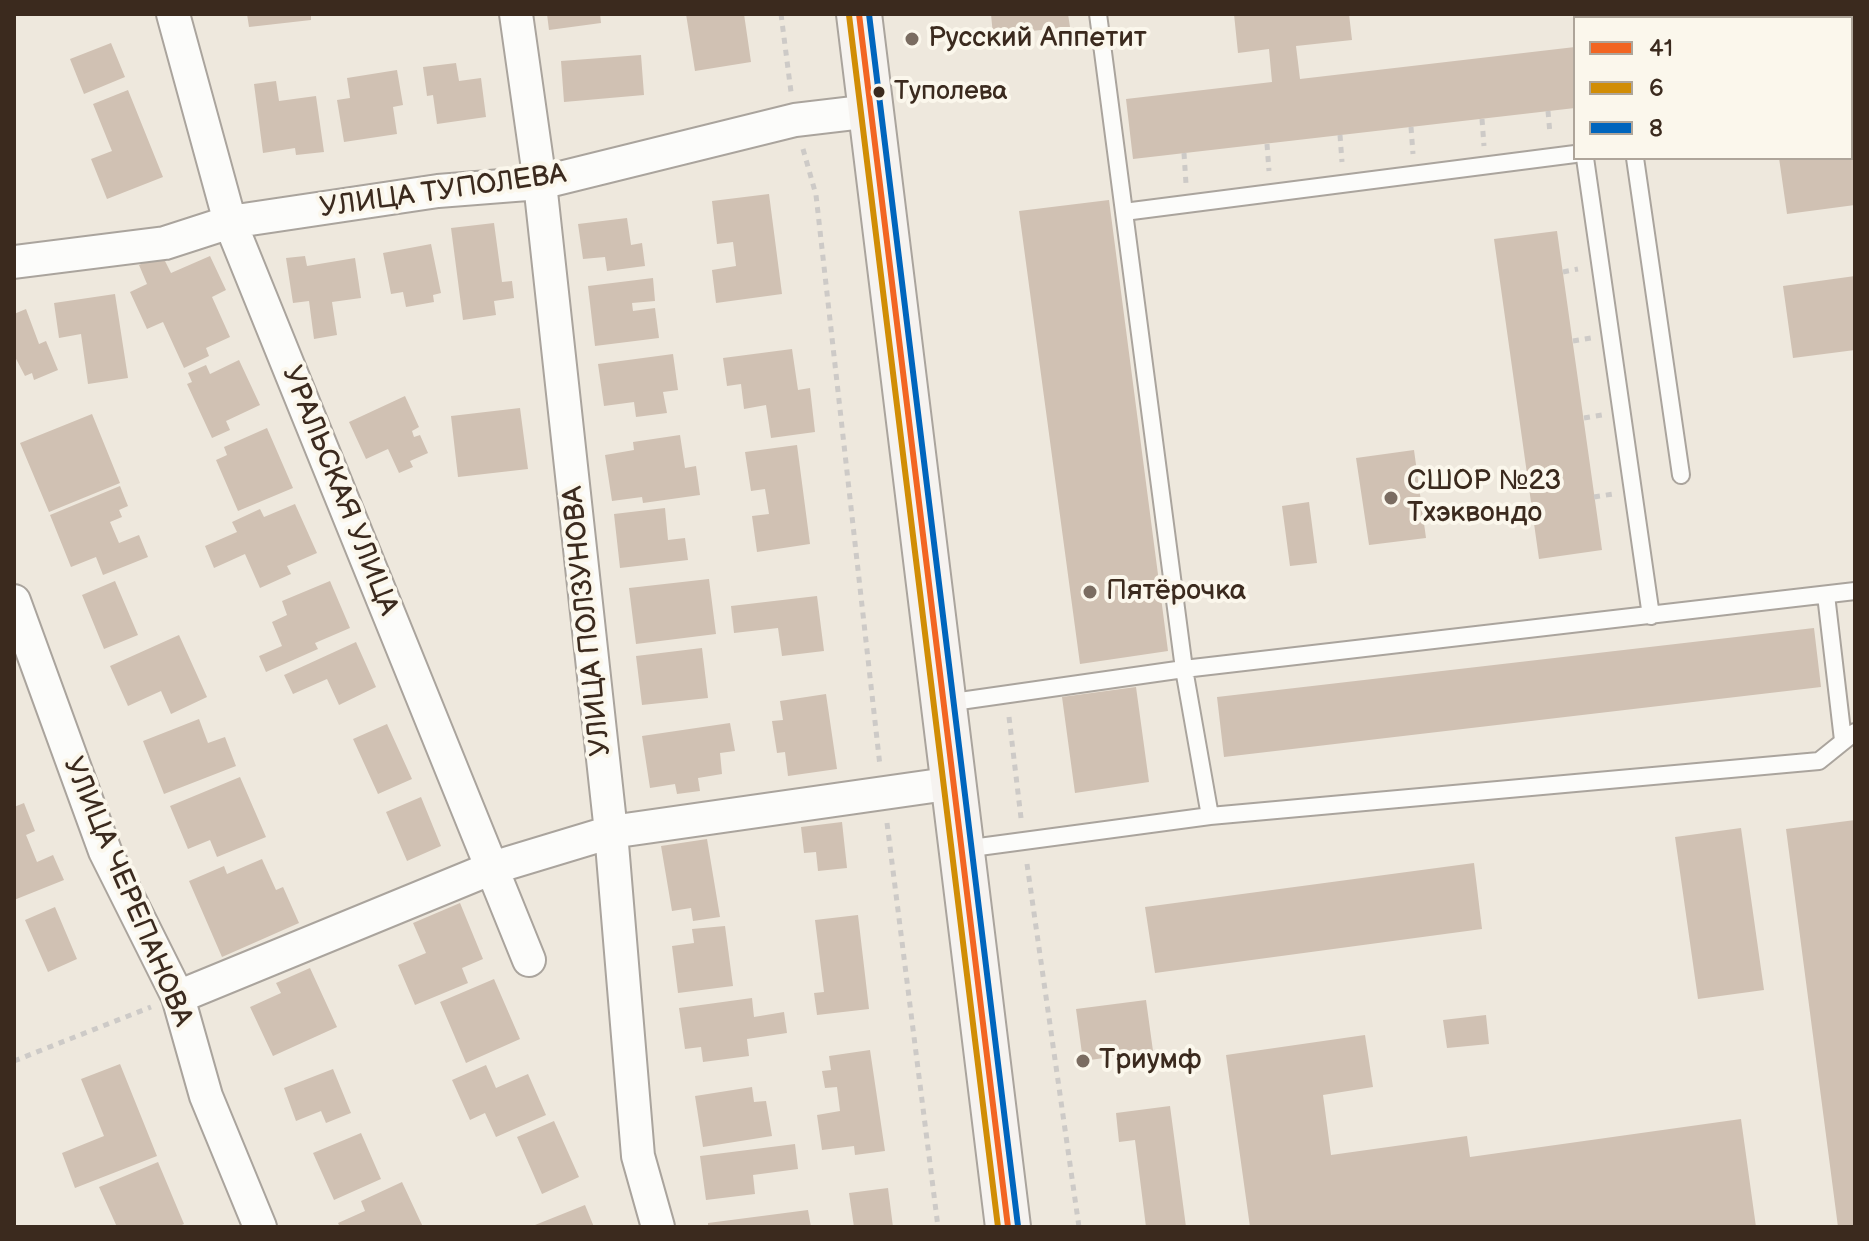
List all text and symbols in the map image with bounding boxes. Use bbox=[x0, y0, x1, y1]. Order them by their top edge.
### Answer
legend bbox=[1573, 16, 1853, 160]
place label: Русский Аппетит bbox=[928, 22, 1147, 56]
marker: Русский Аппетит bbox=[903, 30, 921, 48]
text: 41 bbox=[1649, 34, 1673, 63]
text: 6 bbox=[1649, 74, 1664, 103]
place label: Туполева bbox=[894, 76, 1008, 108]
marker: Туполева bbox=[871, 84, 887, 100]
text: 8 bbox=[1649, 114, 1663, 143]
street label: УЛИЦА ТУПОЛЕВА bbox=[318, 158, 568, 226]
street label: УРАЛЬСКАЯ УЛИЦА bbox=[274, 362, 404, 620]
place label: СШОР №23 Тхэквондо bbox=[1407, 465, 1562, 531]
street label: УЛИЦА ПОЛЗУНОВА bbox=[557, 484, 619, 758]
marker: СШОР №23 Тхэквондо bbox=[1382, 489, 1400, 507]
place label: Пятёрочка bbox=[1106, 575, 1246, 609]
marker: Пятёрочка bbox=[1081, 583, 1099, 601]
street label: УЛИЦА ЧЕРЕПАНОВА bbox=[55, 752, 199, 1032]
place label: Триумф bbox=[1099, 1044, 1201, 1078]
marker: Триумф bbox=[1074, 1052, 1092, 1070]

